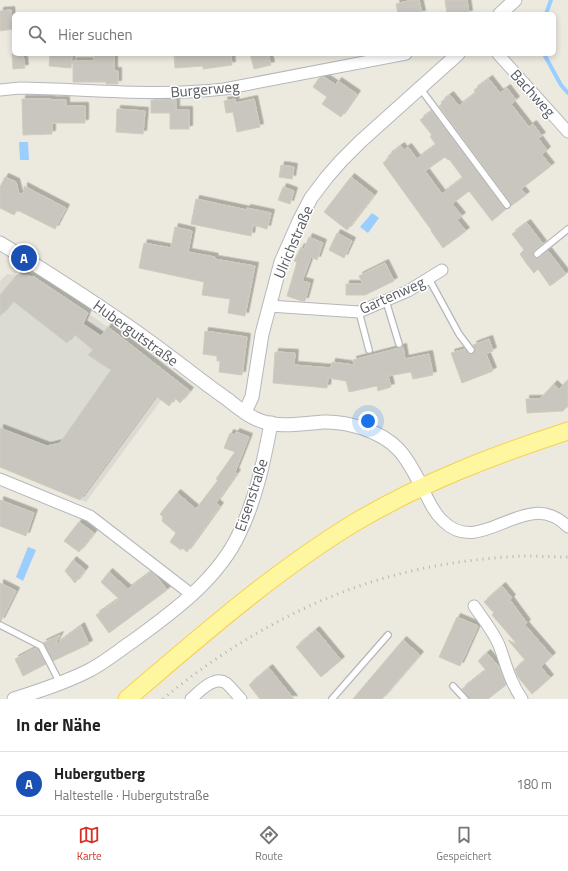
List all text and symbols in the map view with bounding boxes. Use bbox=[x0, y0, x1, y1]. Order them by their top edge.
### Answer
search box bbox=[12, 12, 556, 56]
icon: search bbox=[26, 23, 48, 45]
text: Hier suchen bbox=[58, 23, 133, 46]
street label: Bachweg bbox=[505, 64, 561, 122]
street label: Burgerweg bbox=[169, 74, 241, 103]
street label: Ulrichstraße bbox=[267, 202, 319, 282]
pin: A bbox=[11, 243, 37, 273]
street label: Gartenweg bbox=[356, 270, 429, 320]
street label: Hubergutstraße bbox=[88, 294, 184, 372]
your location bbox=[358, 411, 378, 431]
street label: Eisenstraße bbox=[228, 456, 274, 534]
text: In der Nähe bbox=[16, 712, 101, 738]
text: Hubergutberg bbox=[54, 762, 145, 785]
text: A bbox=[25, 774, 33, 794]
text: 180 m bbox=[516, 774, 552, 794]
text: Haltestelle · Hubergutstraße bbox=[54, 785, 209, 805]
tab: Karte bbox=[77, 824, 102, 864]
tab: Route bbox=[255, 824, 283, 864]
tab: Gespeichert bbox=[436, 824, 491, 864]

